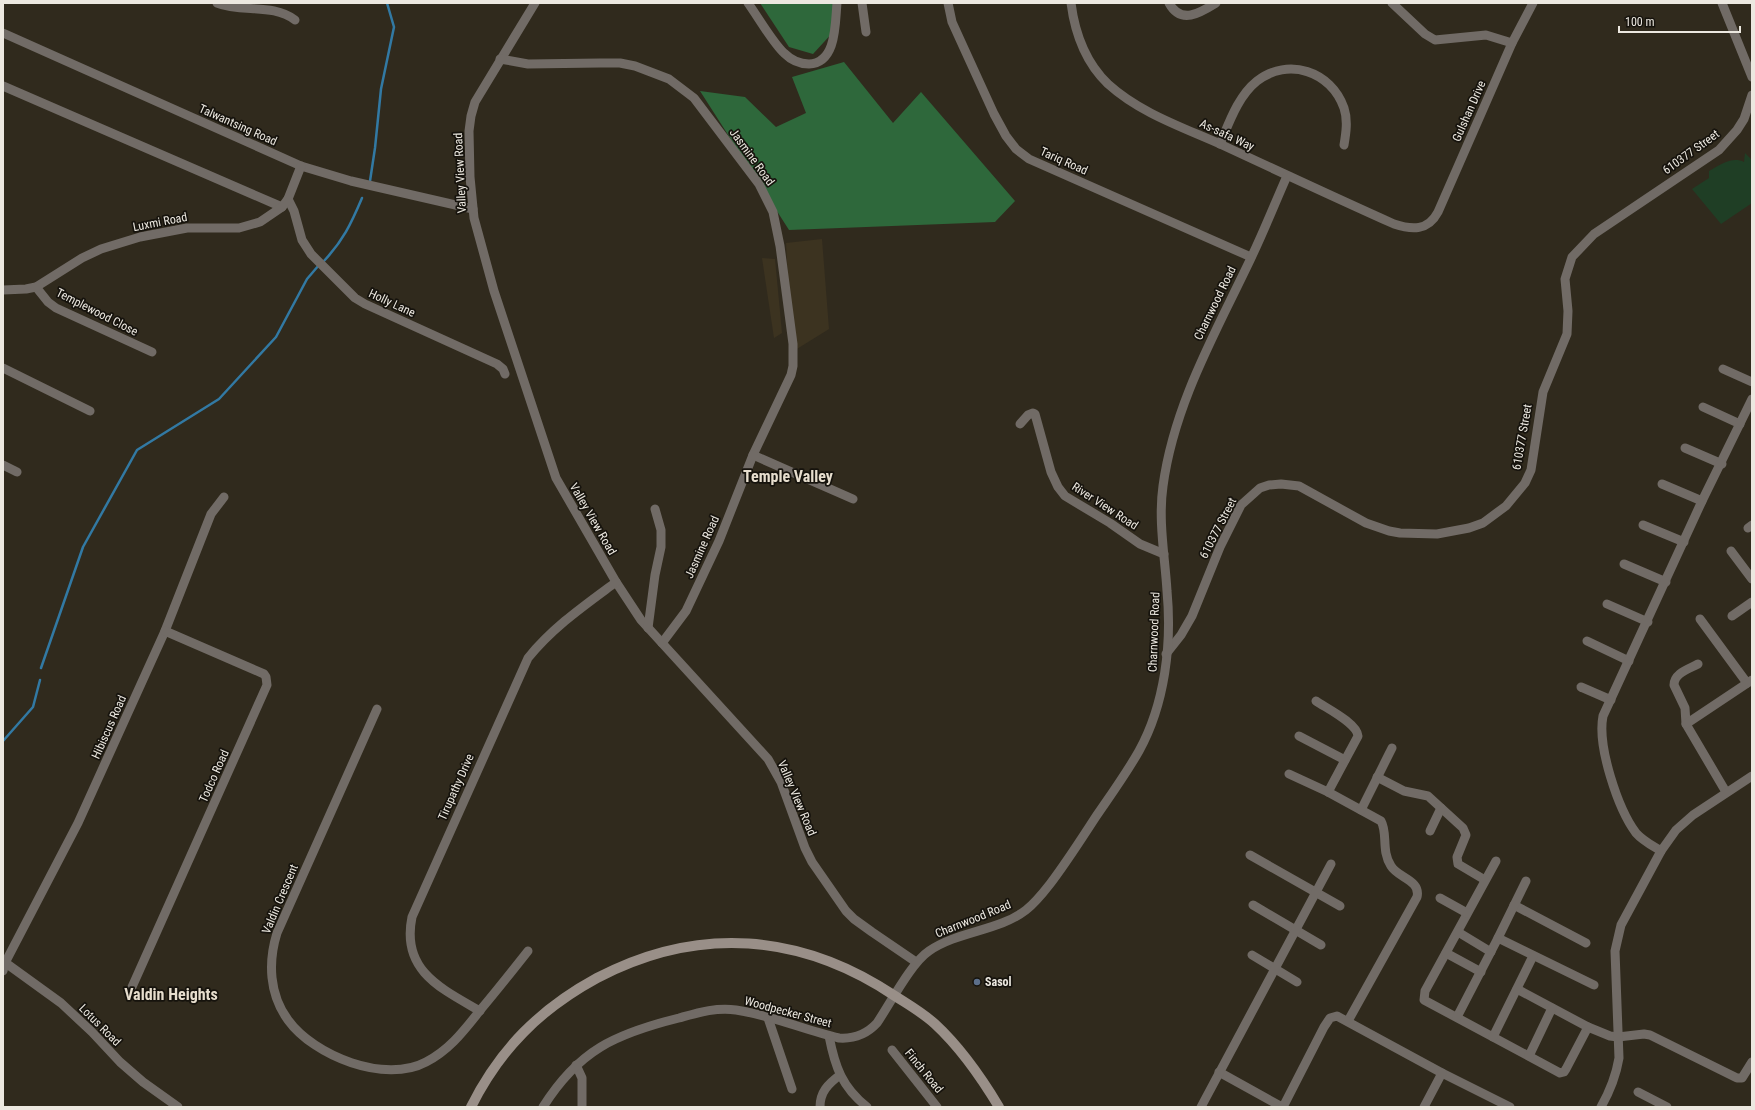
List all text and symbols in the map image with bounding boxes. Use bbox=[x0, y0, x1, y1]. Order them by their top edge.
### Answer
scale bar bbox=[1619, 8, 1740, 34]
text: 100 m bbox=[1625, 15, 1655, 29]
street label: Gulshan Drive bbox=[1449, 78, 1489, 144]
street label: Talwantsing Road bbox=[197, 102, 279, 148]
street label: As-safa Way bbox=[1198, 116, 1256, 154]
street label: Jasmine Road bbox=[727, 126, 777, 188]
street label: 610377 Street bbox=[1660, 127, 1722, 177]
street label: Valley View Road bbox=[451, 132, 469, 214]
street label: Tariq Road bbox=[1038, 144, 1090, 178]
street label: Luxmi Road bbox=[132, 210, 188, 234]
street label: Charnwood Road bbox=[1191, 264, 1239, 342]
street label: Templewood Close bbox=[54, 285, 141, 339]
street label: Holly Lane bbox=[367, 286, 418, 320]
street label: 610377 Street bbox=[1509, 403, 1535, 471]
district label: Temple Valley bbox=[743, 467, 833, 486]
street label: River View Road bbox=[1069, 479, 1141, 533]
street label: Valley View Road bbox=[567, 481, 619, 558]
street label: 610377 Street bbox=[1197, 495, 1240, 561]
street label: Jasmine Road bbox=[682, 513, 722, 581]
street label: Charnwood Road bbox=[1146, 592, 1162, 672]
street label: Hibiscus Road bbox=[89, 693, 129, 761]
street label: Todco Road bbox=[196, 748, 232, 804]
street label: Tirupathy Drive bbox=[435, 751, 477, 822]
street label: Valley View Road bbox=[775, 758, 819, 838]
street label: Valdin Crescent bbox=[259, 862, 301, 936]
street label: Charnwood Road bbox=[933, 897, 1013, 941]
place label: Sasol bbox=[985, 975, 1012, 989]
marker: Sasol bbox=[972, 977, 982, 987]
district label: Valdin Heights bbox=[124, 985, 218, 1004]
street label: Woodpecker Street bbox=[743, 994, 833, 1030]
street label: Lotus Road bbox=[76, 1001, 124, 1049]
street label: Finch Road bbox=[902, 1046, 946, 1096]

